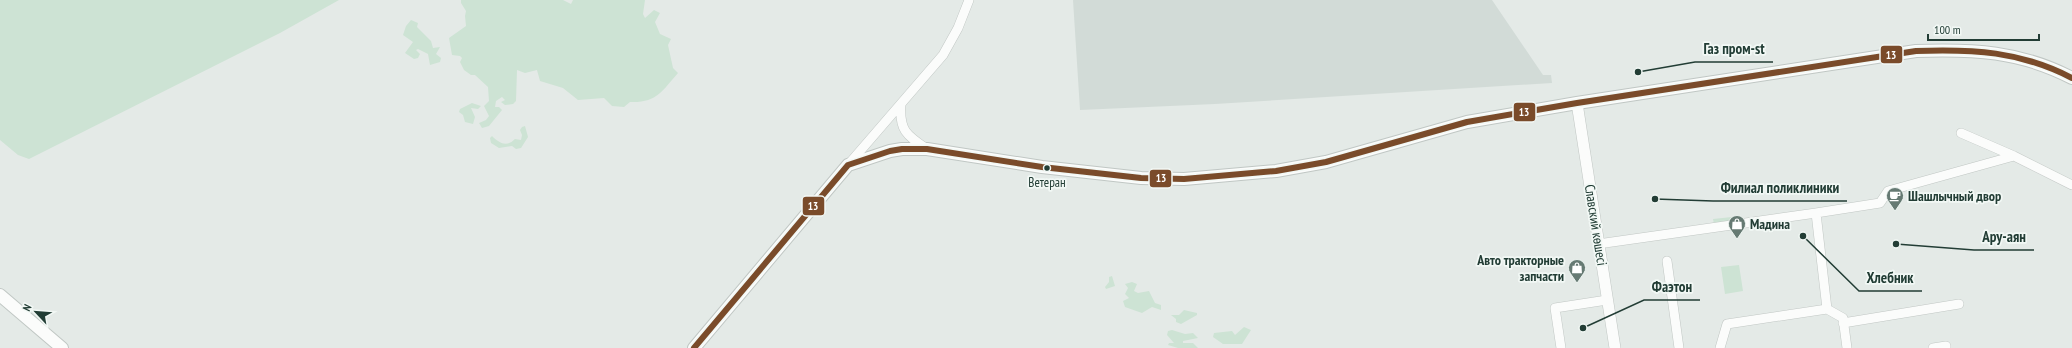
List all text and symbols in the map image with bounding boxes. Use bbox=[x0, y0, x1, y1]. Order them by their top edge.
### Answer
scale bar bbox=[1928, 16, 2039, 42]
text: 100 m bbox=[1934, 22, 1961, 37]
callout: Газ пром-st bbox=[1695, 35, 1773, 62]
text: Газ пром-st bbox=[1703, 39, 1765, 58]
line badge: 13 bbox=[1880, 45, 1903, 64]
text: 13 bbox=[1886, 48, 1896, 62]
line badge: 13 bbox=[1513, 102, 1536, 122]
text: 13 bbox=[1519, 105, 1529, 119]
marker: Ветеран bbox=[1042, 163, 1052, 173]
line badge: 13 bbox=[1149, 169, 1172, 188]
text: 13 bbox=[1156, 171, 1166, 185]
place label: Ветеран bbox=[1028, 174, 1066, 191]
callout: Филиал поликлиники bbox=[1713, 174, 1847, 201]
text: Филиал поликлиники bbox=[1721, 178, 1840, 197]
street label: Славский көшесі bbox=[1581, 183, 1611, 267]
cafe icon: Шашлычный двор bbox=[1885, 186, 1905, 211]
place label: Шашлычный двор bbox=[1908, 187, 2001, 205]
line badge: 13 bbox=[802, 196, 825, 216]
text: 13 bbox=[808, 199, 818, 213]
shop icon: Мадина bbox=[1727, 214, 1747, 239]
place label: Мадина bbox=[1750, 215, 1790, 233]
callout: Ару-аян bbox=[1974, 223, 2034, 250]
text: Ару-аян bbox=[1981, 227, 2026, 246]
place label: Авто тракторные запчасти bbox=[1476, 251, 1564, 285]
shop icon: Авто тракторные запчасти bbox=[1567, 258, 1587, 283]
callout: Хлебник bbox=[1859, 264, 1922, 291]
text: Хлебник bbox=[1867, 268, 1914, 287]
callout: Фаэтон bbox=[1644, 273, 1700, 300]
text: Фаэтон bbox=[1652, 277, 1692, 296]
north arrow bbox=[16, 292, 56, 332]
text: N bbox=[19, 302, 35, 313]

